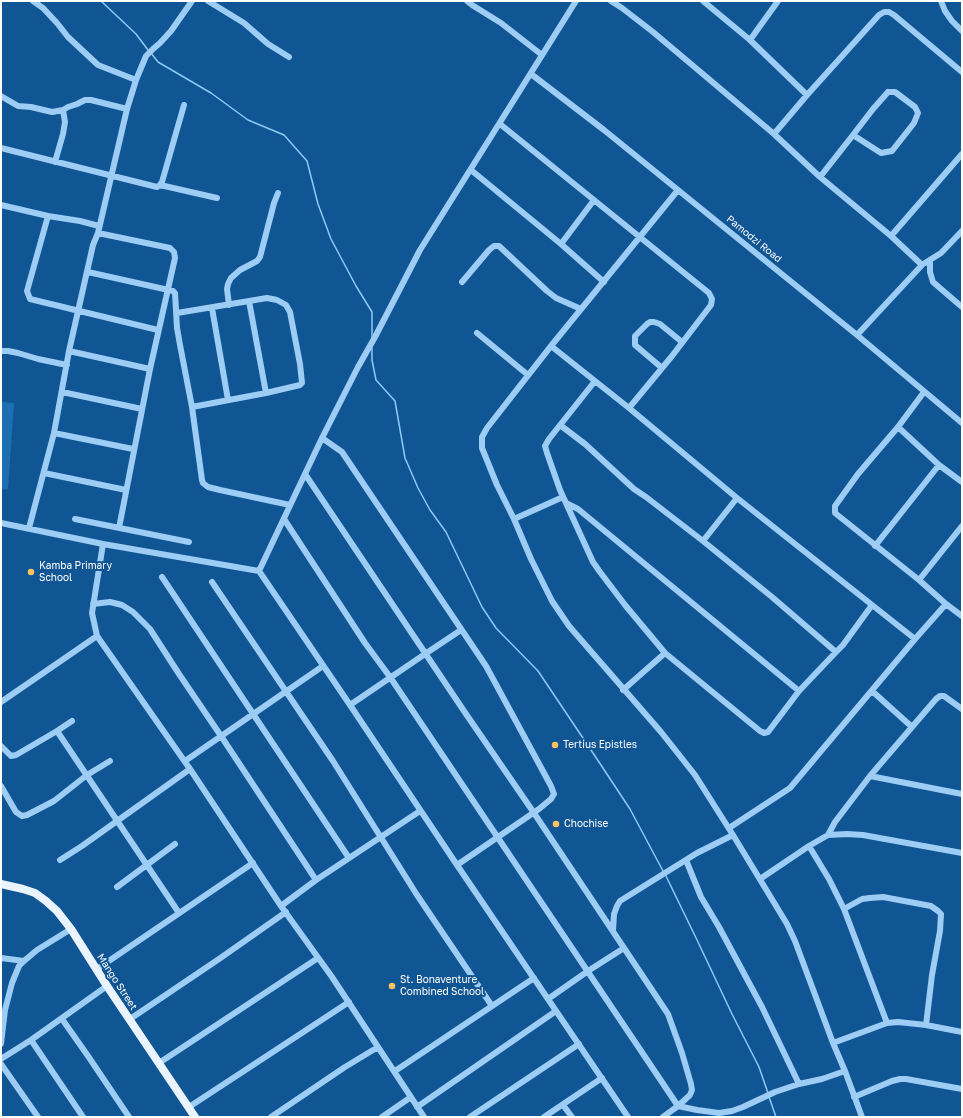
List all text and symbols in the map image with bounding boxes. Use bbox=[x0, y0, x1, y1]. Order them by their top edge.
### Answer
street label: Pamodzi Road bbox=[724, 213, 784, 265]
place label: Kamba Primary School bbox=[39, 560, 112, 584]
marker: Kamba Primary School bbox=[26, 567, 36, 577]
place label: Tertius Epistles bbox=[563, 739, 637, 751]
marker: Tertius Epistles bbox=[550, 740, 560, 750]
place label: Chochise bbox=[564, 818, 608, 830]
marker: Chochise bbox=[551, 819, 561, 829]
street label: Mango Street bbox=[94, 952, 140, 1012]
place label: St. Bonaventure Combined School bbox=[400, 974, 484, 998]
marker: St. Bonaventure Combined School bbox=[387, 981, 397, 991]

